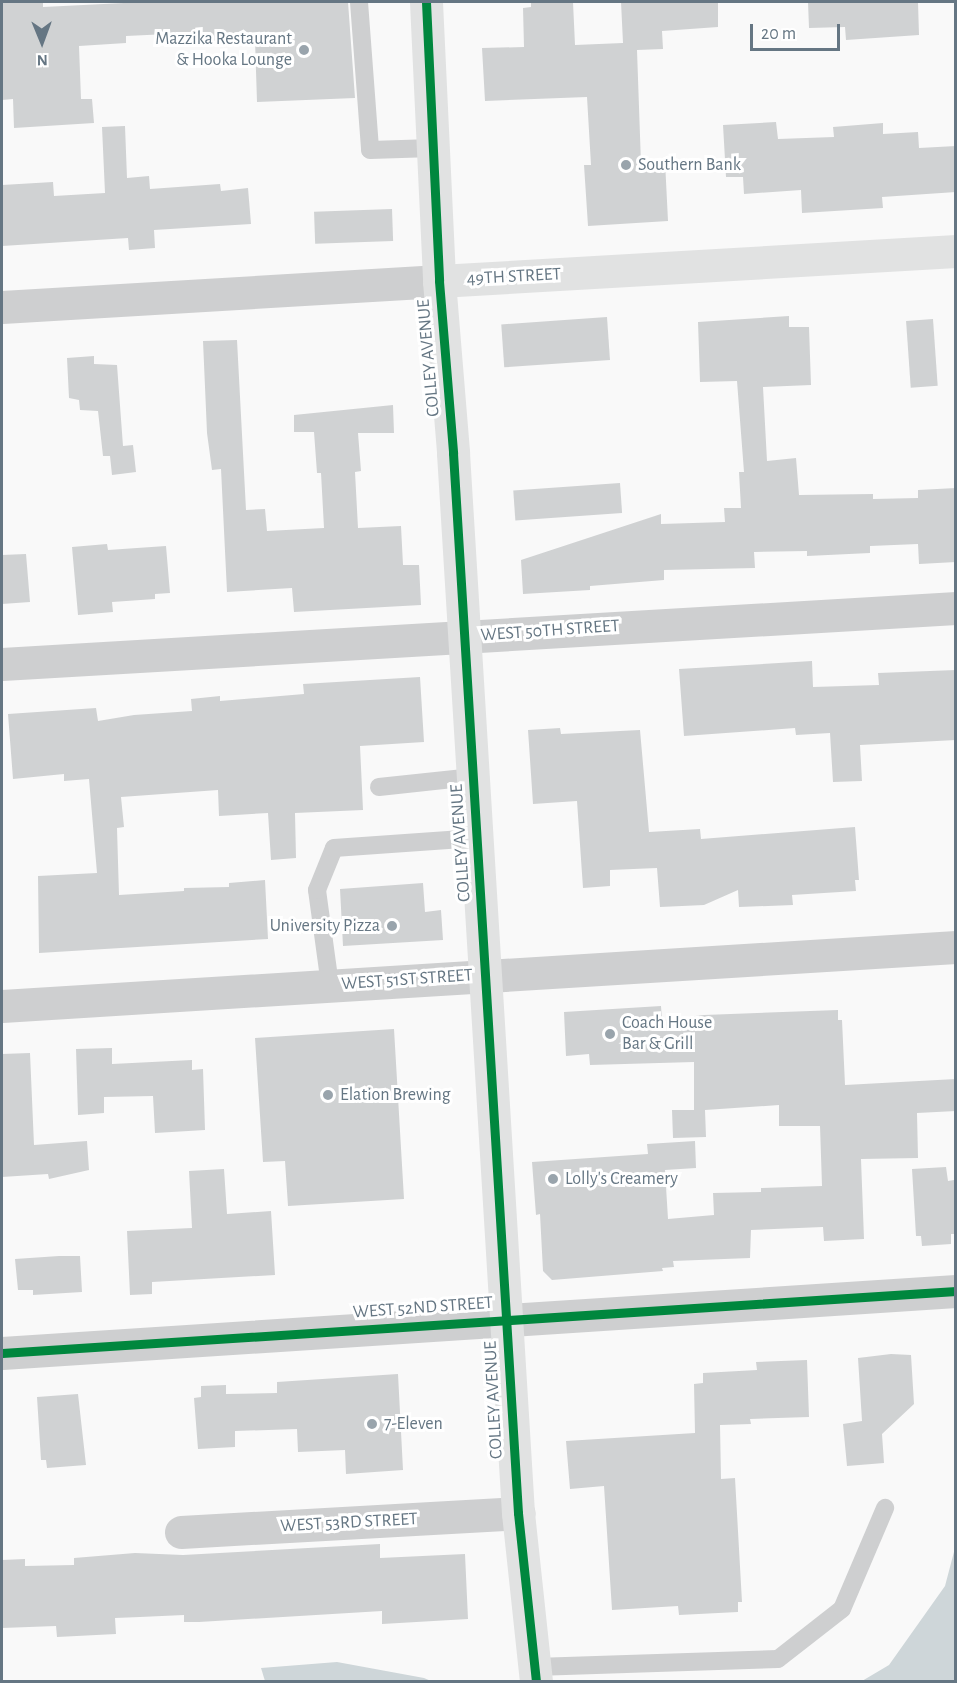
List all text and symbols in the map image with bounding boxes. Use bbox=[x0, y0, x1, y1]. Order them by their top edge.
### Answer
north arrow bbox=[12, 12, 72, 72]
scale bar bbox=[753, 12, 843, 50]
text: 20 m bbox=[761, 25, 796, 43]
place label: Mazzika Restaurant & Hooka Lounge bbox=[155, 29, 292, 72]
marker: Mazzika Restaurant & Hooka Lounge bbox=[297, 43, 311, 57]
text: N bbox=[37, 52, 48, 68]
place label: Southern Bank bbox=[638, 154, 741, 176]
marker: Southern Bank bbox=[619, 158, 633, 172]
street label: 49TH STREET bbox=[466, 264, 562, 290]
street label: COLLEY AVENUE bbox=[413, 298, 445, 418]
street label: WEST 50TH STREET bbox=[480, 615, 620, 647]
street label: COLLEY AVENUE bbox=[446, 783, 476, 903]
place label: University Pizza bbox=[270, 915, 380, 937]
marker: University Pizza bbox=[385, 919, 399, 933]
street label: WEST 51ST STREET bbox=[341, 965, 473, 995]
place label: Coach House Bar & Grill bbox=[622, 1013, 712, 1056]
marker: Coach House Bar & Grill bbox=[603, 1027, 617, 1041]
place label: Elation Brewing bbox=[340, 1084, 451, 1106]
marker: Elation Brewing bbox=[321, 1088, 335, 1102]
place label: Lolly's Creamery bbox=[565, 1168, 678, 1190]
marker: Lolly's Creamery bbox=[546, 1172, 560, 1186]
street label: WEST 52ND STREET bbox=[352, 1292, 494, 1324]
street label: COLLEY AVENUE bbox=[480, 1341, 508, 1459]
place label: 7-Eleven bbox=[384, 1413, 443, 1435]
marker: 7-Eleven bbox=[365, 1417, 379, 1431]
street label: WEST 53RD STREET bbox=[280, 1509, 418, 1537]

